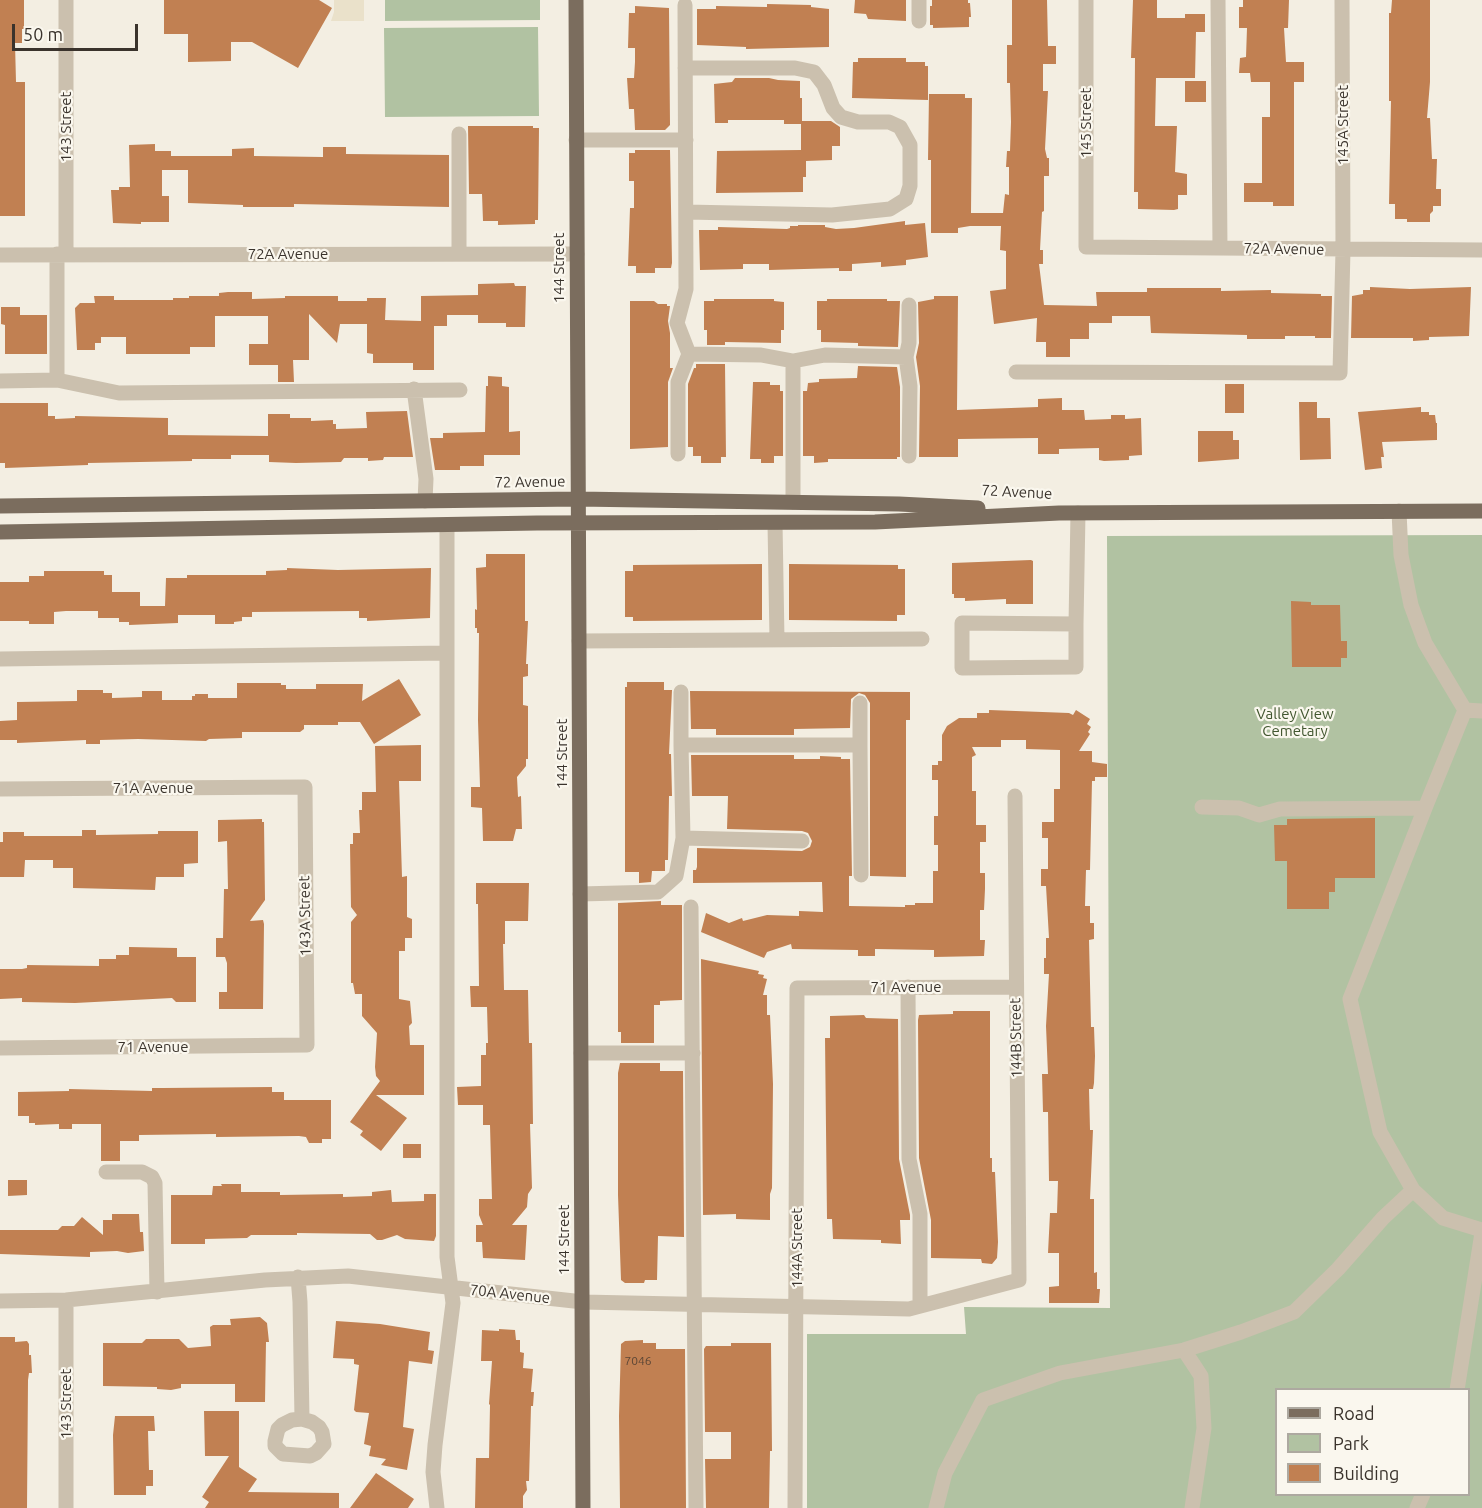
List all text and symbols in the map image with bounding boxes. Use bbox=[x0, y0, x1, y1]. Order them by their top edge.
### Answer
scale bar bbox=[15, 12, 141, 50]
text: 50 m bbox=[23, 24, 63, 44]
street label: 145A Street bbox=[1334, 85, 1352, 165]
street label: 145 Street bbox=[1077, 88, 1095, 158]
street label: 143 Street bbox=[57, 92, 75, 162]
street label: 144 Street bbox=[550, 233, 568, 303]
street label: 72A Avenue bbox=[1244, 239, 1324, 259]
street label: 72A Avenue bbox=[248, 245, 328, 263]
street label: 72 Avenue bbox=[494, 472, 566, 492]
street label: 72 Avenue bbox=[981, 481, 1053, 503]
park label: Valley View Cemetary bbox=[1256, 705, 1334, 740]
street label: 144 Street bbox=[553, 719, 571, 789]
street label: 71A Avenue bbox=[113, 779, 193, 797]
street label: 143A Street bbox=[295, 876, 315, 956]
street label: 71 Avenue bbox=[871, 978, 941, 996]
street label: 144B Street bbox=[1006, 998, 1026, 1078]
street label: 71 Avenue bbox=[118, 1038, 188, 1056]
street label: 144 Street bbox=[555, 1205, 573, 1275]
street label: 144A Street bbox=[788, 1208, 806, 1288]
street label: 70A Avenue bbox=[469, 1281, 551, 1307]
house number: 7046 bbox=[624, 1354, 652, 1368]
street label: 143 Street bbox=[57, 1369, 75, 1439]
legend bbox=[1275, 1388, 1470, 1496]
text: Road bbox=[1333, 1403, 1375, 1423]
text: Park bbox=[1333, 1433, 1369, 1453]
text: Building bbox=[1333, 1463, 1399, 1483]

